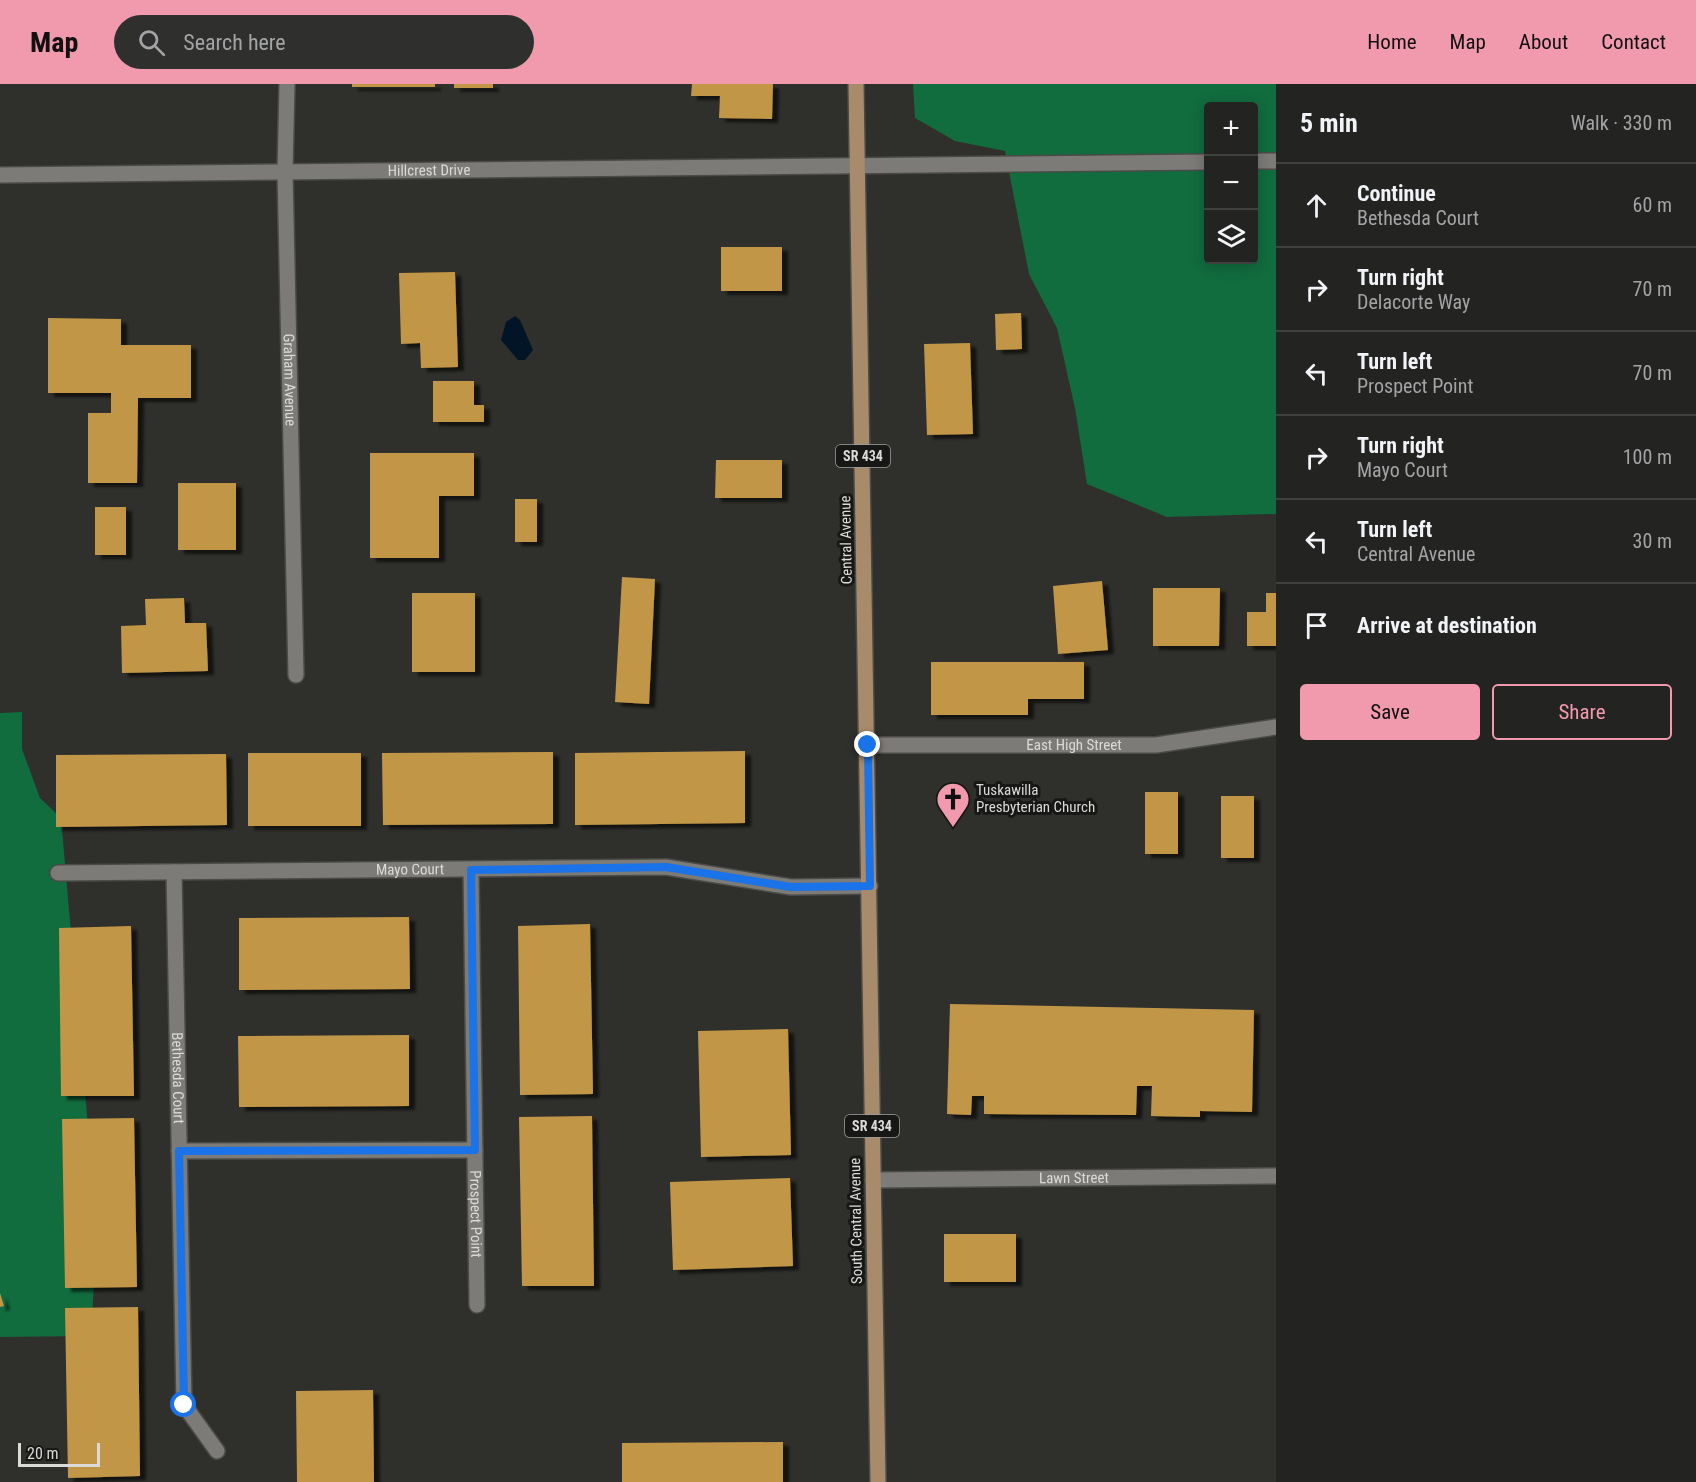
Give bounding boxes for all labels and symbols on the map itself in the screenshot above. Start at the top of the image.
street label: Hillcrest Drive [387,161,470,180]
street label: Graham Avenue [280,333,300,426]
road number: SR 434 [836,445,890,467]
street label: Central Avenue [836,495,856,585]
route end [854,731,880,757]
street label: East High Street [1026,736,1122,754]
church icon: Tuskawilla Presbyterian Church [935,781,971,828]
place label: Tuskawilla Presbyterian Church [976,781,1095,816]
street label: Mayo Court [376,860,444,879]
street label: Bethesda Court [168,1032,188,1124]
road number: SR 434 [845,1115,899,1137]
street label: South Central Avenue [846,1158,866,1284]
street label: Lawn Street [1039,1169,1109,1187]
street label: Prospect Point [466,1170,485,1258]
route start [170,1391,196,1417]
scale bar [18,1440,100,1468]

